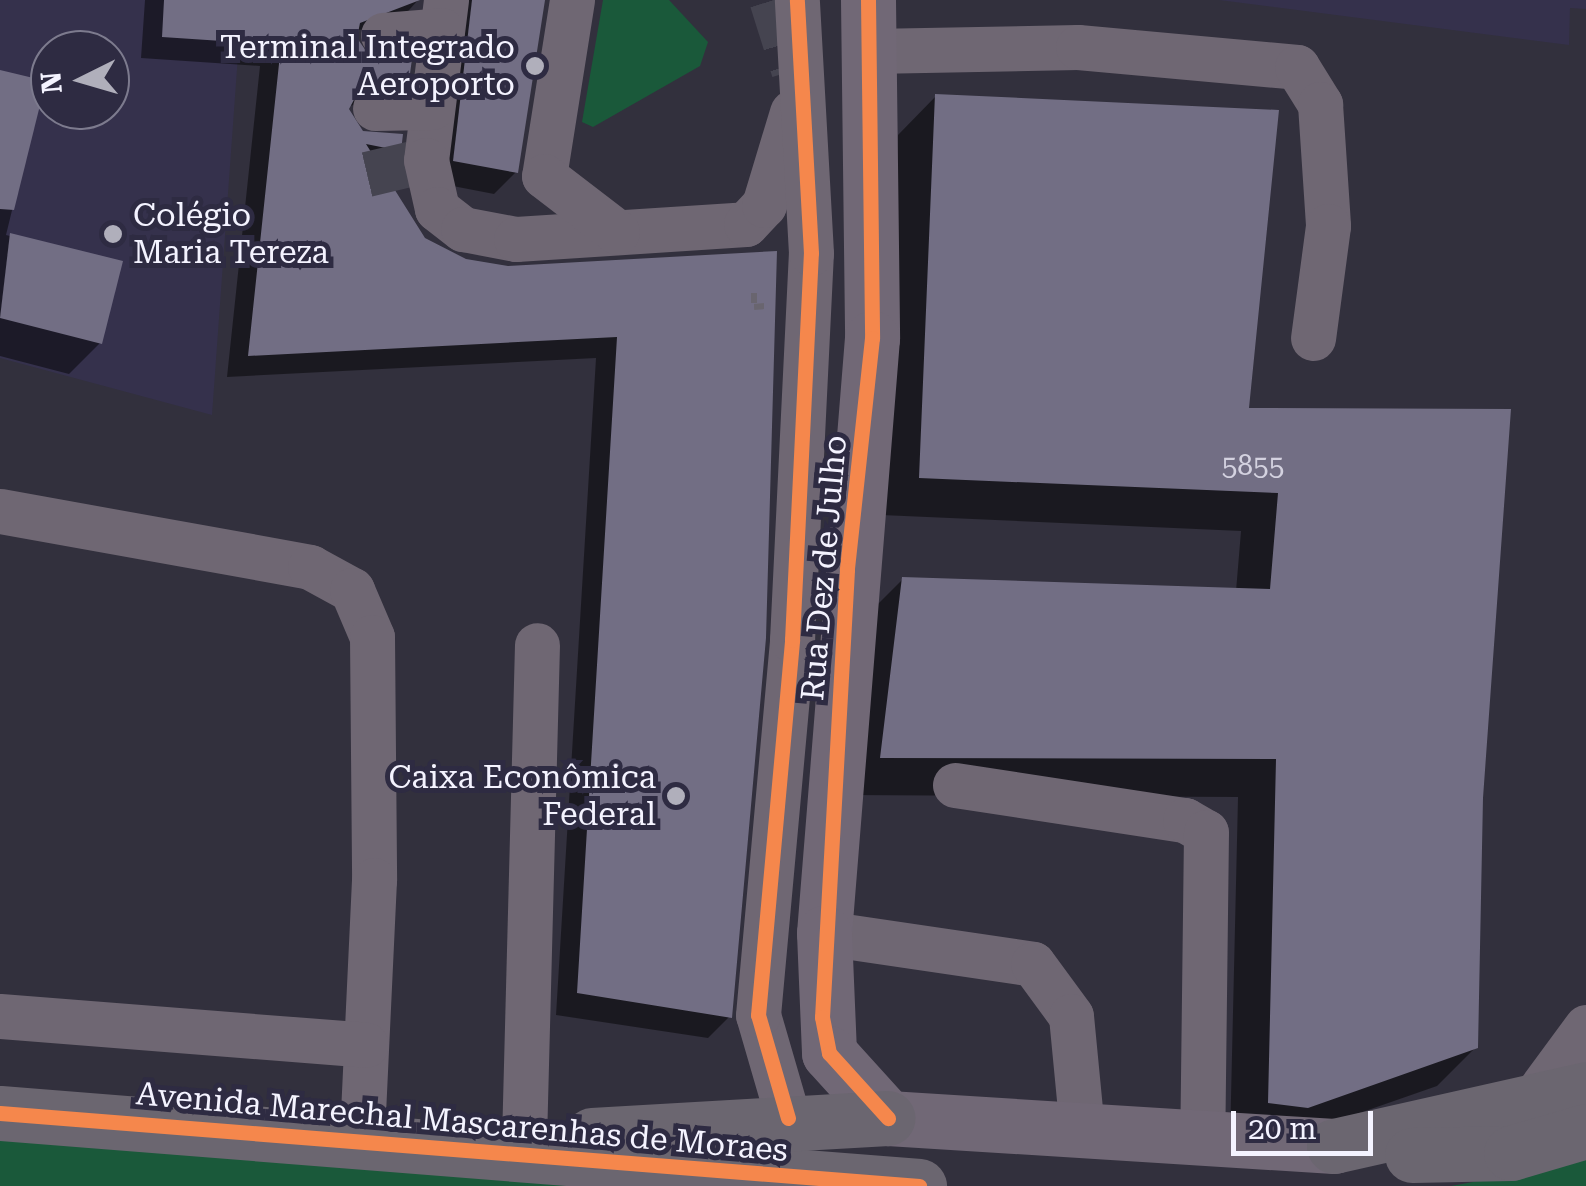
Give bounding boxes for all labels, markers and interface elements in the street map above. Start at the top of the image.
place label: Terminal Integrado Aeroporto [220,29,515,104]
north arrow [30,30,130,130]
marker: Terminal Integrado Aeroporto [524,55,546,77]
text: N [34,70,69,95]
place label: Colégio Maria Tereza [133,197,329,272]
marker: Colégio Maria Tereza [102,223,124,245]
street label: Rua Dez de Julho [793,434,855,702]
house number: 5855 [1222,449,1284,483]
place label: Caixa Econômica Federal [388,759,656,834]
marker: Caixa Econômica Federal [665,785,687,807]
street label: Avenida Marechal Mascarenhas de Moraes [135,1074,789,1170]
scale bar [1236,1091,1378,1153]
text: 20 m [1248,1111,1317,1146]

